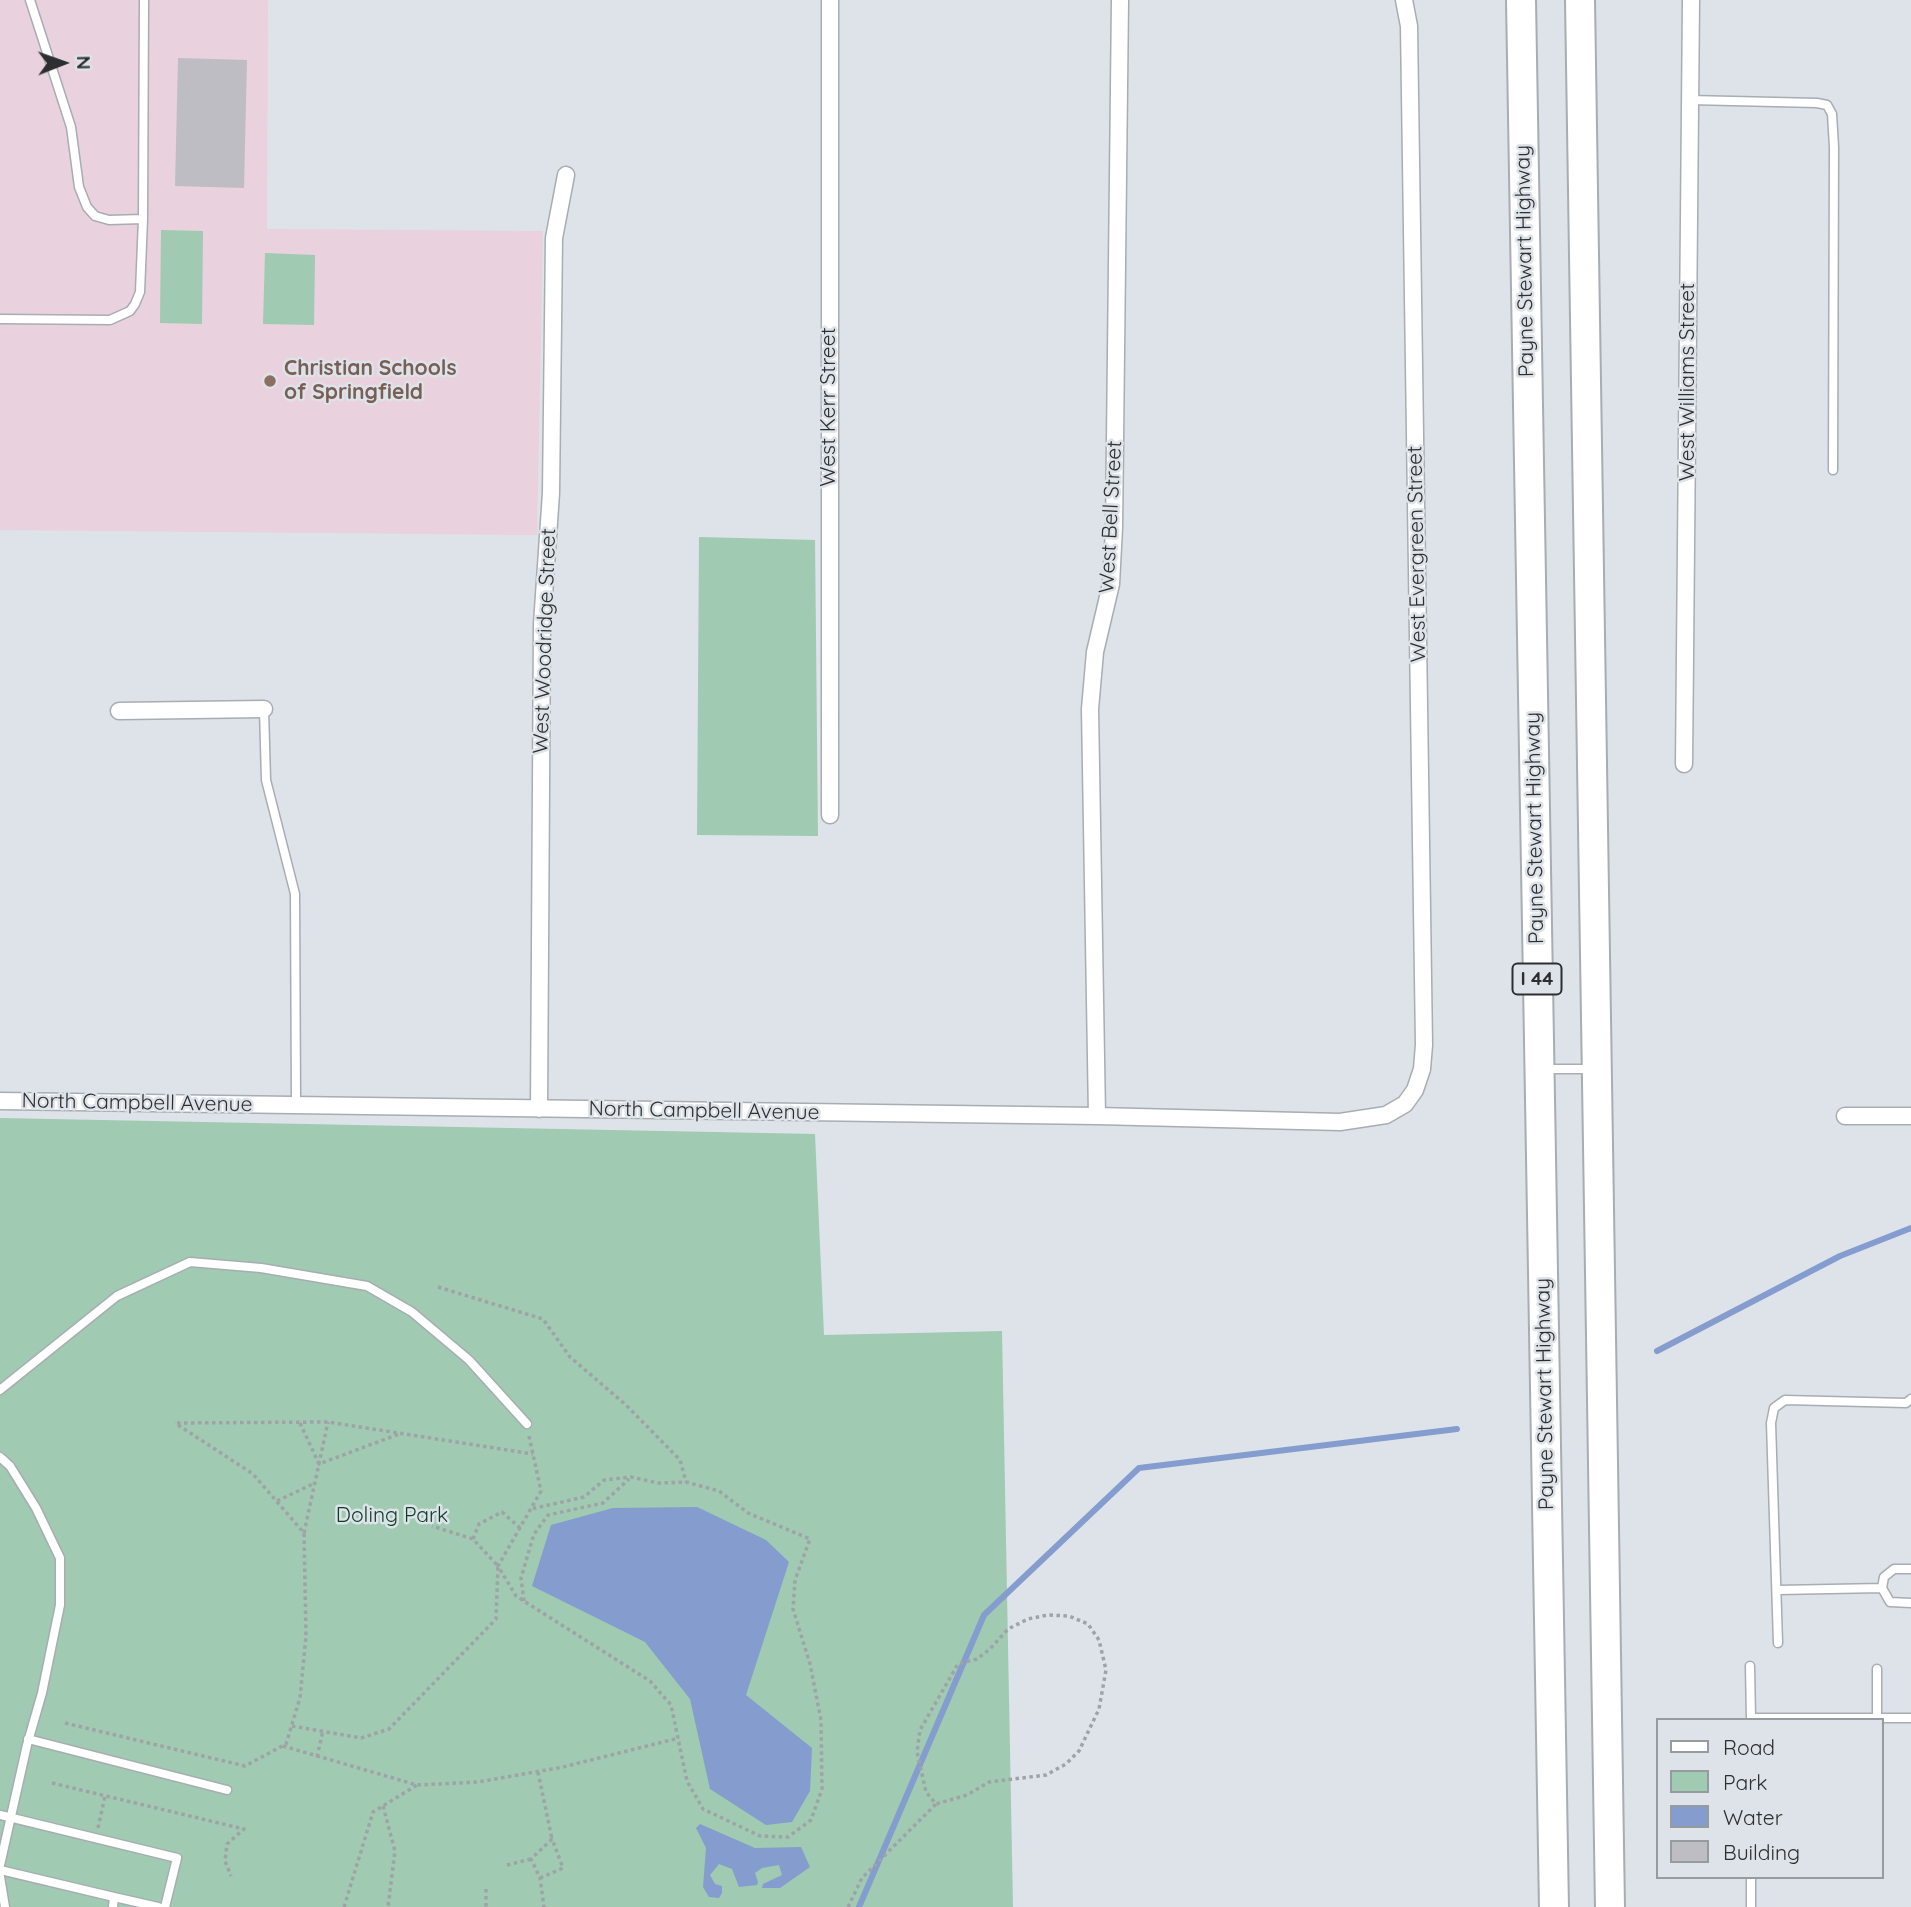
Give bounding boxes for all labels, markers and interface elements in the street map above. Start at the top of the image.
north arrow [28,28,98,98]
text: N [72,55,96,70]
street label: Payne Stewart Highway [1510,145,1540,377]
street label: West Williams Street [1675,283,1701,481]
street label: West Kerr Street [816,327,842,487]
place label: Christian Schools of Springfield [284,356,457,406]
marker: Christian Schools of Springfield [262,373,278,389]
street label: West Bell Street [1094,440,1128,594]
street label: West Evergreen Street [1403,446,1431,662]
street label: West Woodridge Street [528,528,562,754]
street label: Payne Stewart Highway [1520,712,1550,944]
road number: I 44 [1512,964,1562,995]
street label: North Campbell Avenue [21,1088,253,1118]
street label: North Campbell Avenue [588,1096,820,1126]
street label: Payne Stewart Highway [1530,1278,1560,1510]
park label: Doling Park [336,1503,448,1529]
legend [1656,1718,1883,1879]
text: Road [1723,1734,1775,1760]
text: Park [1723,1769,1767,1795]
text: Water [1723,1804,1783,1830]
text: Building [1723,1839,1800,1865]

